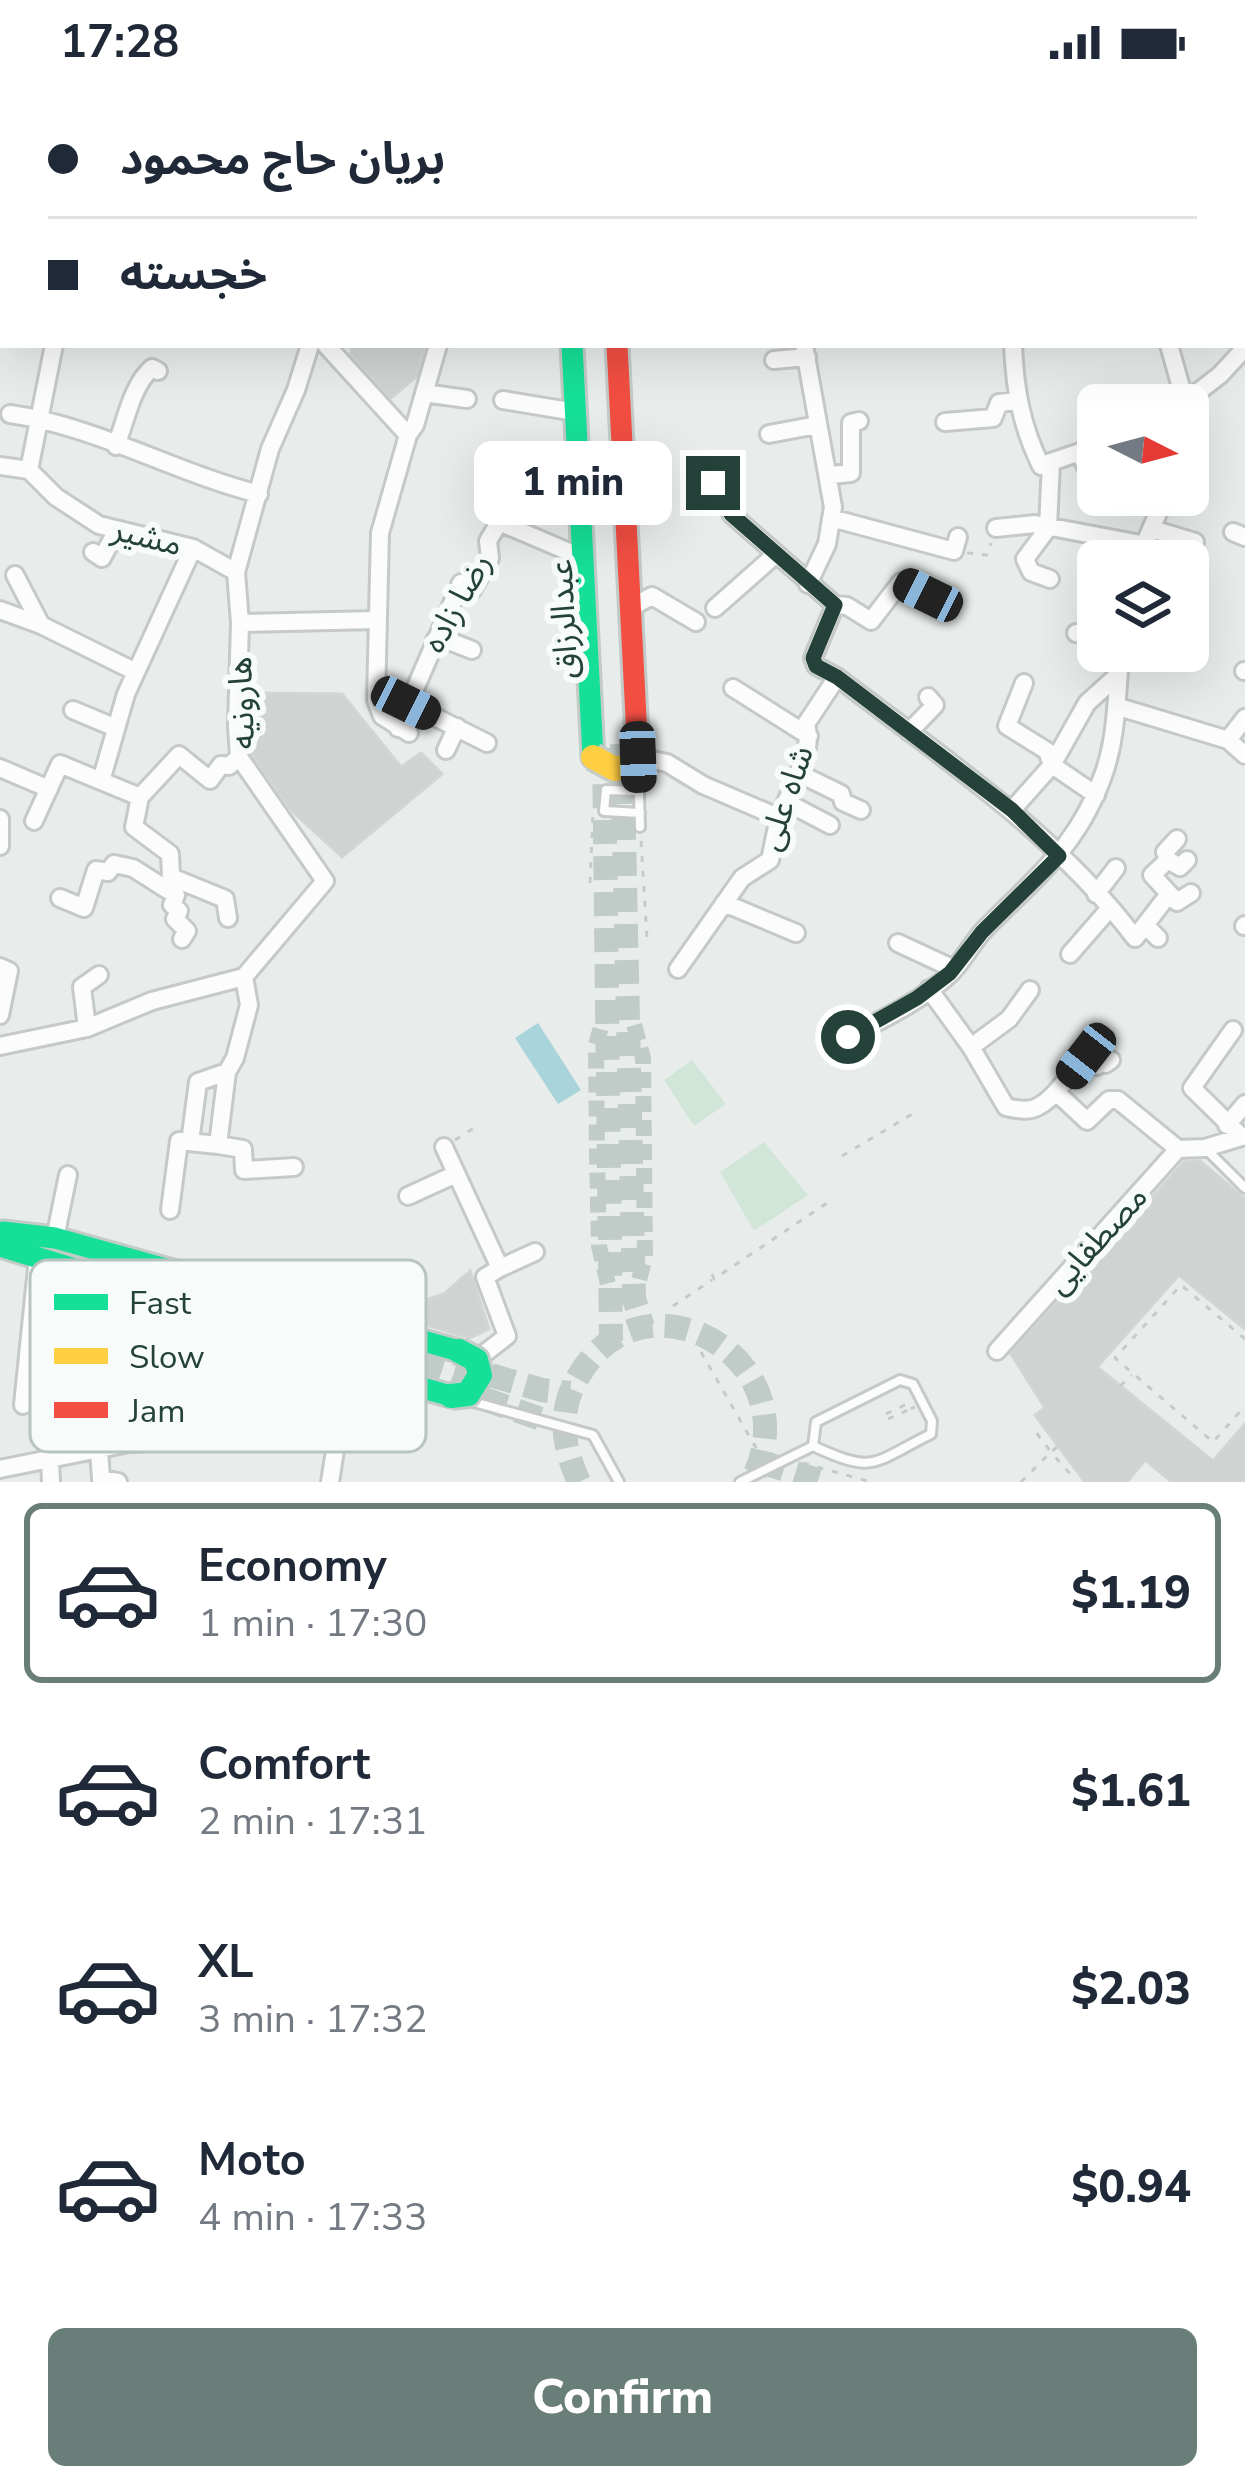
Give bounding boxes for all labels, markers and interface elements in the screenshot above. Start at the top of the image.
text: 17:28 [60,12,179,73]
text: بریان حاج محمود [120,129,445,190]
text: خجسته [120,244,267,305]
north arrow [1077,384,1209,516]
map controls [1077,384,1209,672]
callout: 1 min [473,441,671,525]
text: 1 min [522,456,624,509]
route end [686,456,740,510]
street label: مشیر [106,506,187,567]
button: layers [1077,540,1209,672]
street label: رضا زاده [411,545,503,661]
street label: عبدالرزاق [538,558,590,680]
car [888,563,968,627]
street label: هارونیه [218,656,266,750]
car [366,671,446,735]
car [619,720,657,794]
street label: شاه علی [747,740,825,856]
route start [821,1010,875,1064]
car [1050,1017,1122,1095]
street label: مصطفایی [1036,1176,1158,1304]
legend [30,1260,426,1452]
text: Fast [129,1281,192,1326]
text: Slow [129,1335,205,1380]
text: Jam [128,1389,185,1434]
text: Economy [198,1536,387,1597]
icon: car [54,1539,162,1647]
text: $1.19 [1071,1563,1191,1624]
text: 1 min · 17:30 [198,1597,427,1650]
text: Comfort [198,1734,370,1795]
icon: car [54,1737,162,1845]
text: $1.61 [1071,1761,1191,1822]
text: 2 min · 17:31 [198,1795,427,1848]
text: XL [198,1932,254,1993]
icon: car [54,1935,162,2043]
text: $2.03 [1071,1959,1191,2020]
text: 3 min · 17:32 [198,1993,427,2046]
text: Moto [198,2130,306,2191]
icon: car [54,2133,162,2241]
text: $0.94 [1071,2157,1191,2218]
text: 4 min · 17:33 [198,2191,427,2244]
button: Confirm [48,2328,1197,2466]

